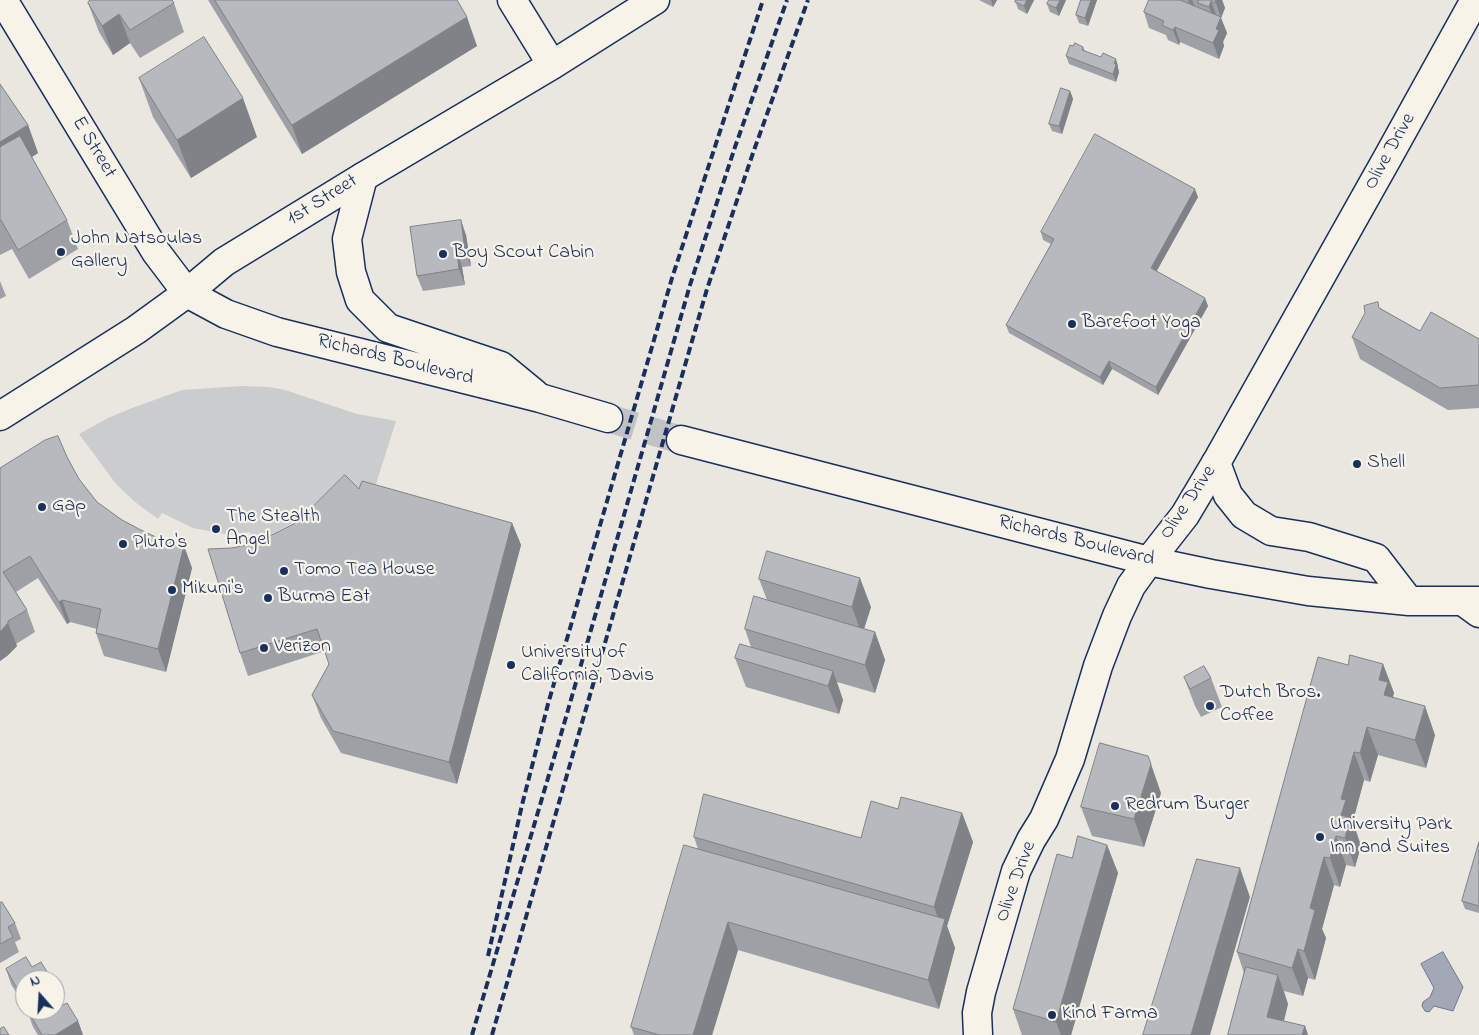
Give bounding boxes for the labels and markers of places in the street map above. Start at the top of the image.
place label: John Natsoulas Gallery [71,228,202,275]
place label: Boy Scout Cabin [453,242,594,266]
marker: John Natsoulas Gallery [55,246,67,258]
marker: Boy Scout Cabin [437,248,449,260]
place label: Barefoot Yoga [1082,312,1201,336]
marker: Barefoot Yoga [1066,318,1078,330]
place label: Shell [1367,452,1405,476]
marker: Shell [1351,458,1363,470]
place label: Gap [52,495,86,519]
marker: Gap [36,501,48,513]
place label: The Stealth Angel [226,506,320,553]
marker: The Stealth Angel [210,523,222,535]
place label: Pluto's [133,532,187,556]
marker: Pluto's [117,538,129,550]
place label: Tomo Tea House [294,559,435,583]
marker: Tomo Tea House [278,565,290,577]
place label: Mikuni's [182,578,244,602]
marker: Mikuni's [166,584,178,596]
place label: Burma Eat [278,586,370,610]
marker: Burma Eat [262,592,274,604]
place label: Verizon [274,636,331,660]
marker: Verizon [258,642,270,654]
place label: University of California, Davis [521,642,654,689]
marker: University of California, Davis [505,659,517,671]
place label: Dutch Bros. Coffee [1220,682,1320,729]
marker: Dutch Bros. Coffee [1204,700,1216,712]
place label: Redrum Burger [1125,794,1250,818]
marker: Redrum Burger [1109,800,1121,812]
place label: University Park Inn and Suites [1330,814,1452,861]
marker: University Park Inn and Suites [1314,831,1326,843]
place label: Kind Farma [1062,1003,1158,1027]
marker: Kind Farma [1046,1009,1058,1021]

